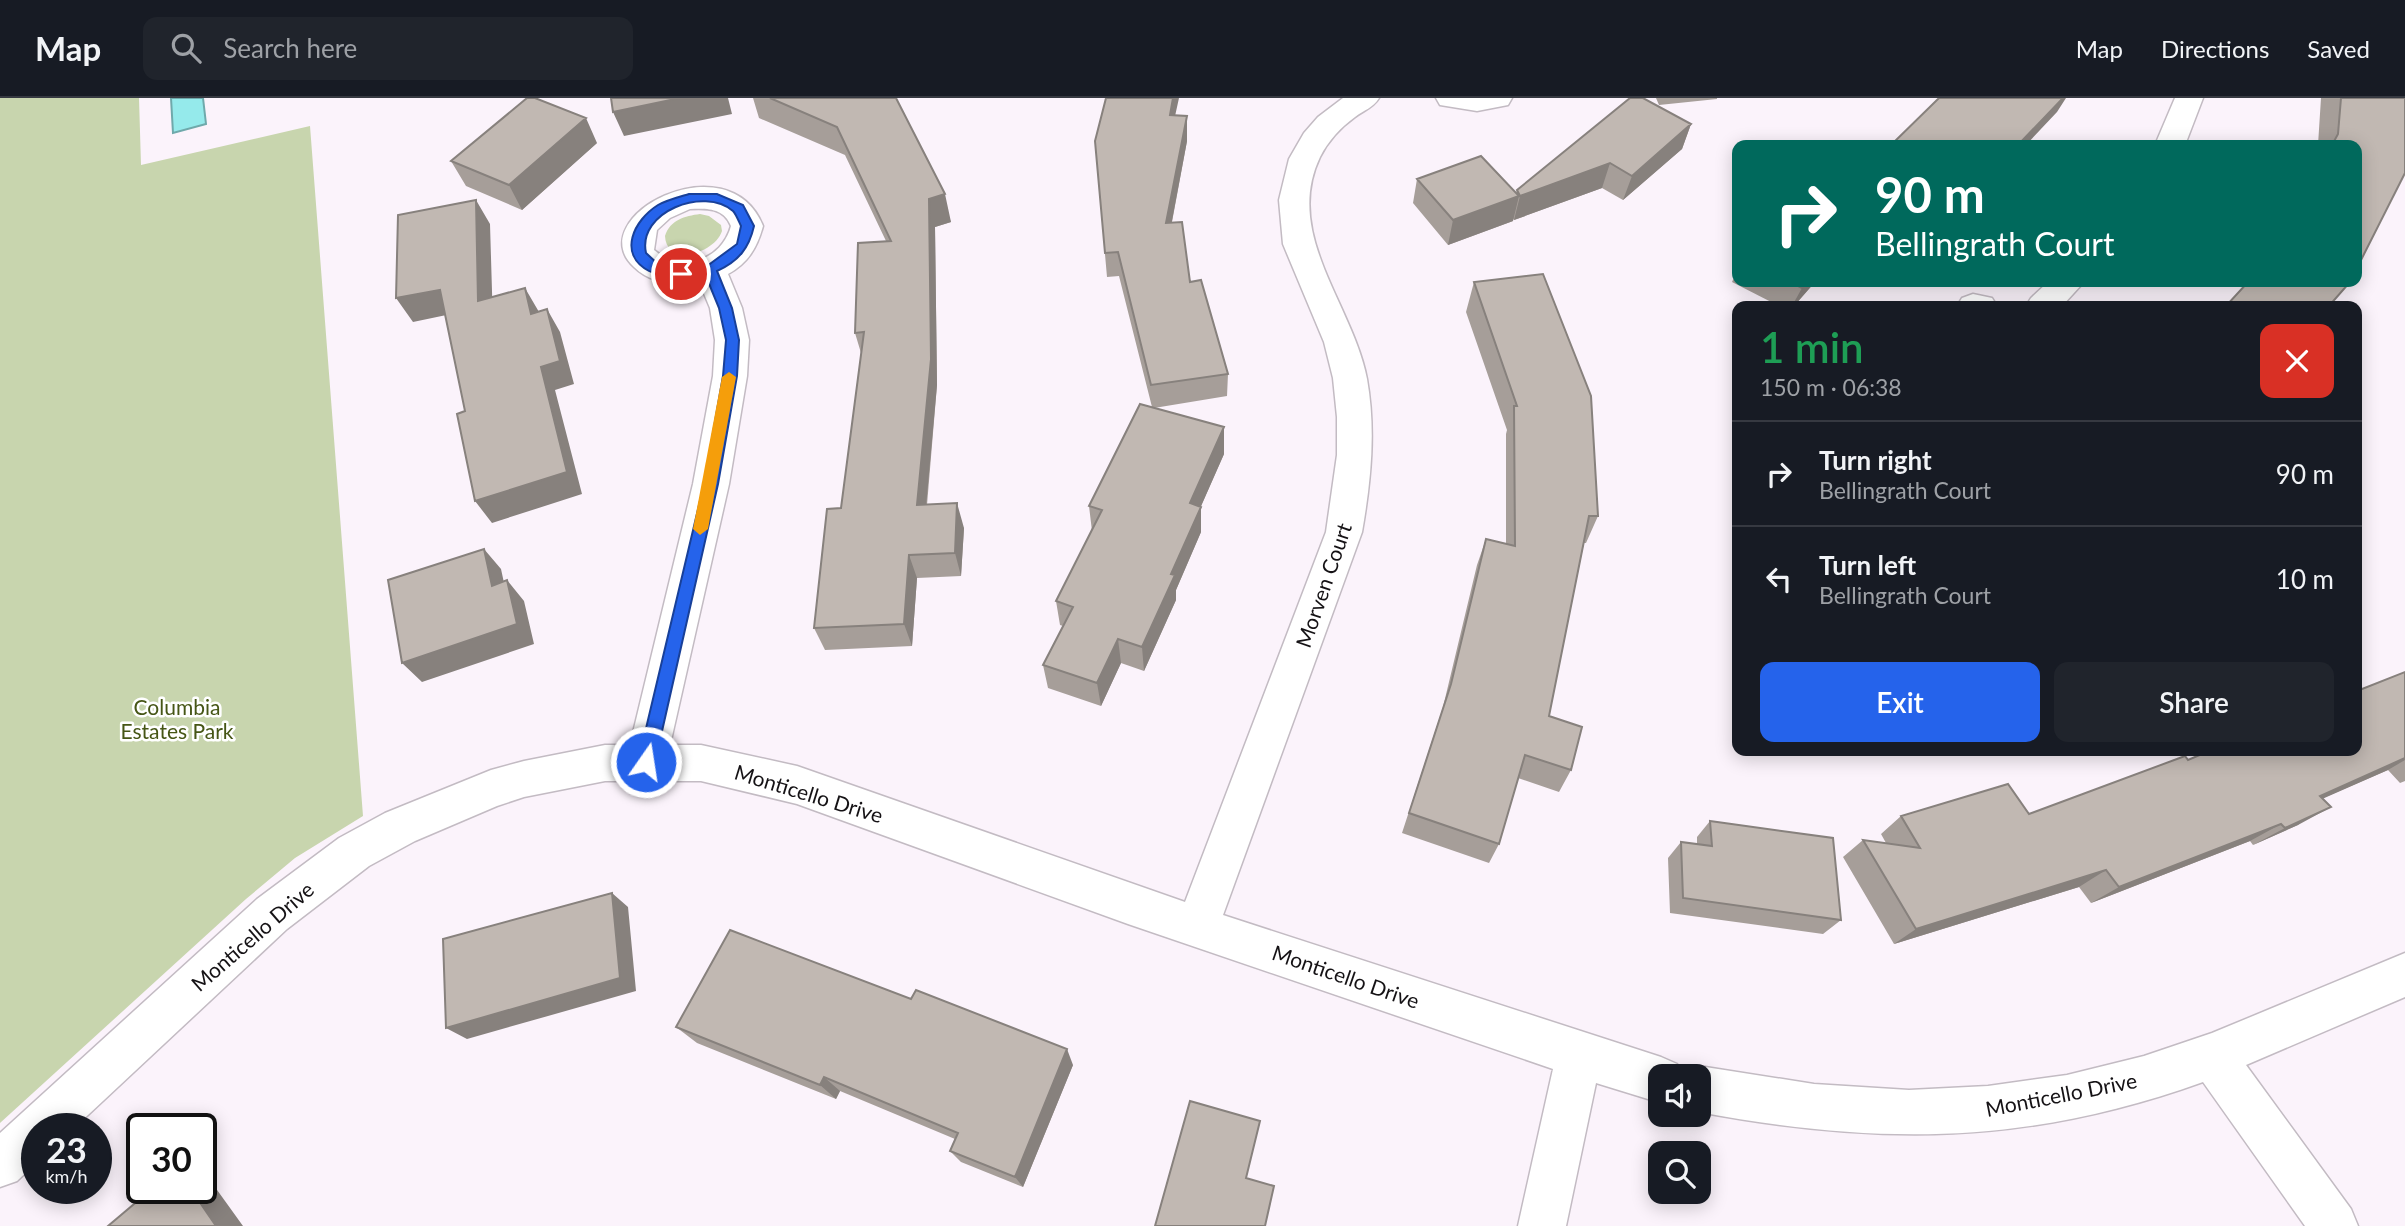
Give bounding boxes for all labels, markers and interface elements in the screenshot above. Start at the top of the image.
search box [143,17,633,80]
text: Map [35,28,101,68]
icon: search [167,29,205,67]
text: Search here [223,32,357,64]
text: Map [2076,34,2123,63]
text: Directions [2161,34,2269,63]
text: Saved [2307,34,2370,63]
text: 90 m [1875,165,1985,223]
icon: right [1760,168,1851,259]
text: Bellingrath Court [1875,224,2114,263]
pin [651,244,711,304]
icon: arrive [662,255,700,293]
text: 1 min [1760,322,1864,372]
button: close [2260,324,2334,398]
text: 150 m · 06:38 [1760,373,1902,401]
text: Turn right [1819,444,1932,476]
icon: right [1760,455,1798,493]
text: 90 m [2276,458,2334,490]
text: Bellingrath Court [1819,476,1991,504]
street label: Morven Court [1290,519,1356,651]
text: Turn left [1819,549,1916,581]
icon: left [1760,560,1798,598]
text: 10 m [2276,563,2334,595]
text: Bellingrath Court [1819,581,1991,609]
button: Exit [1760,662,2040,742]
button: Share [2054,662,2334,742]
park label: Columbia Estates Park [121,694,234,743]
position arrow [609,725,683,799]
street label: Monticello Drive [732,759,886,827]
street label: Monticello Drive [186,876,318,996]
street label: Monticello Drive [1269,939,1423,1013]
map controls [1648,1064,1711,1204]
button: sound [1648,1064,1711,1127]
street label: Monticello Drive [1983,1067,2139,1121]
speed limit sign: 30 [126,1113,217,1204]
text: 23 [46,1128,87,1170]
button: search [1648,1141,1711,1204]
text: km/h [45,1165,88,1187]

